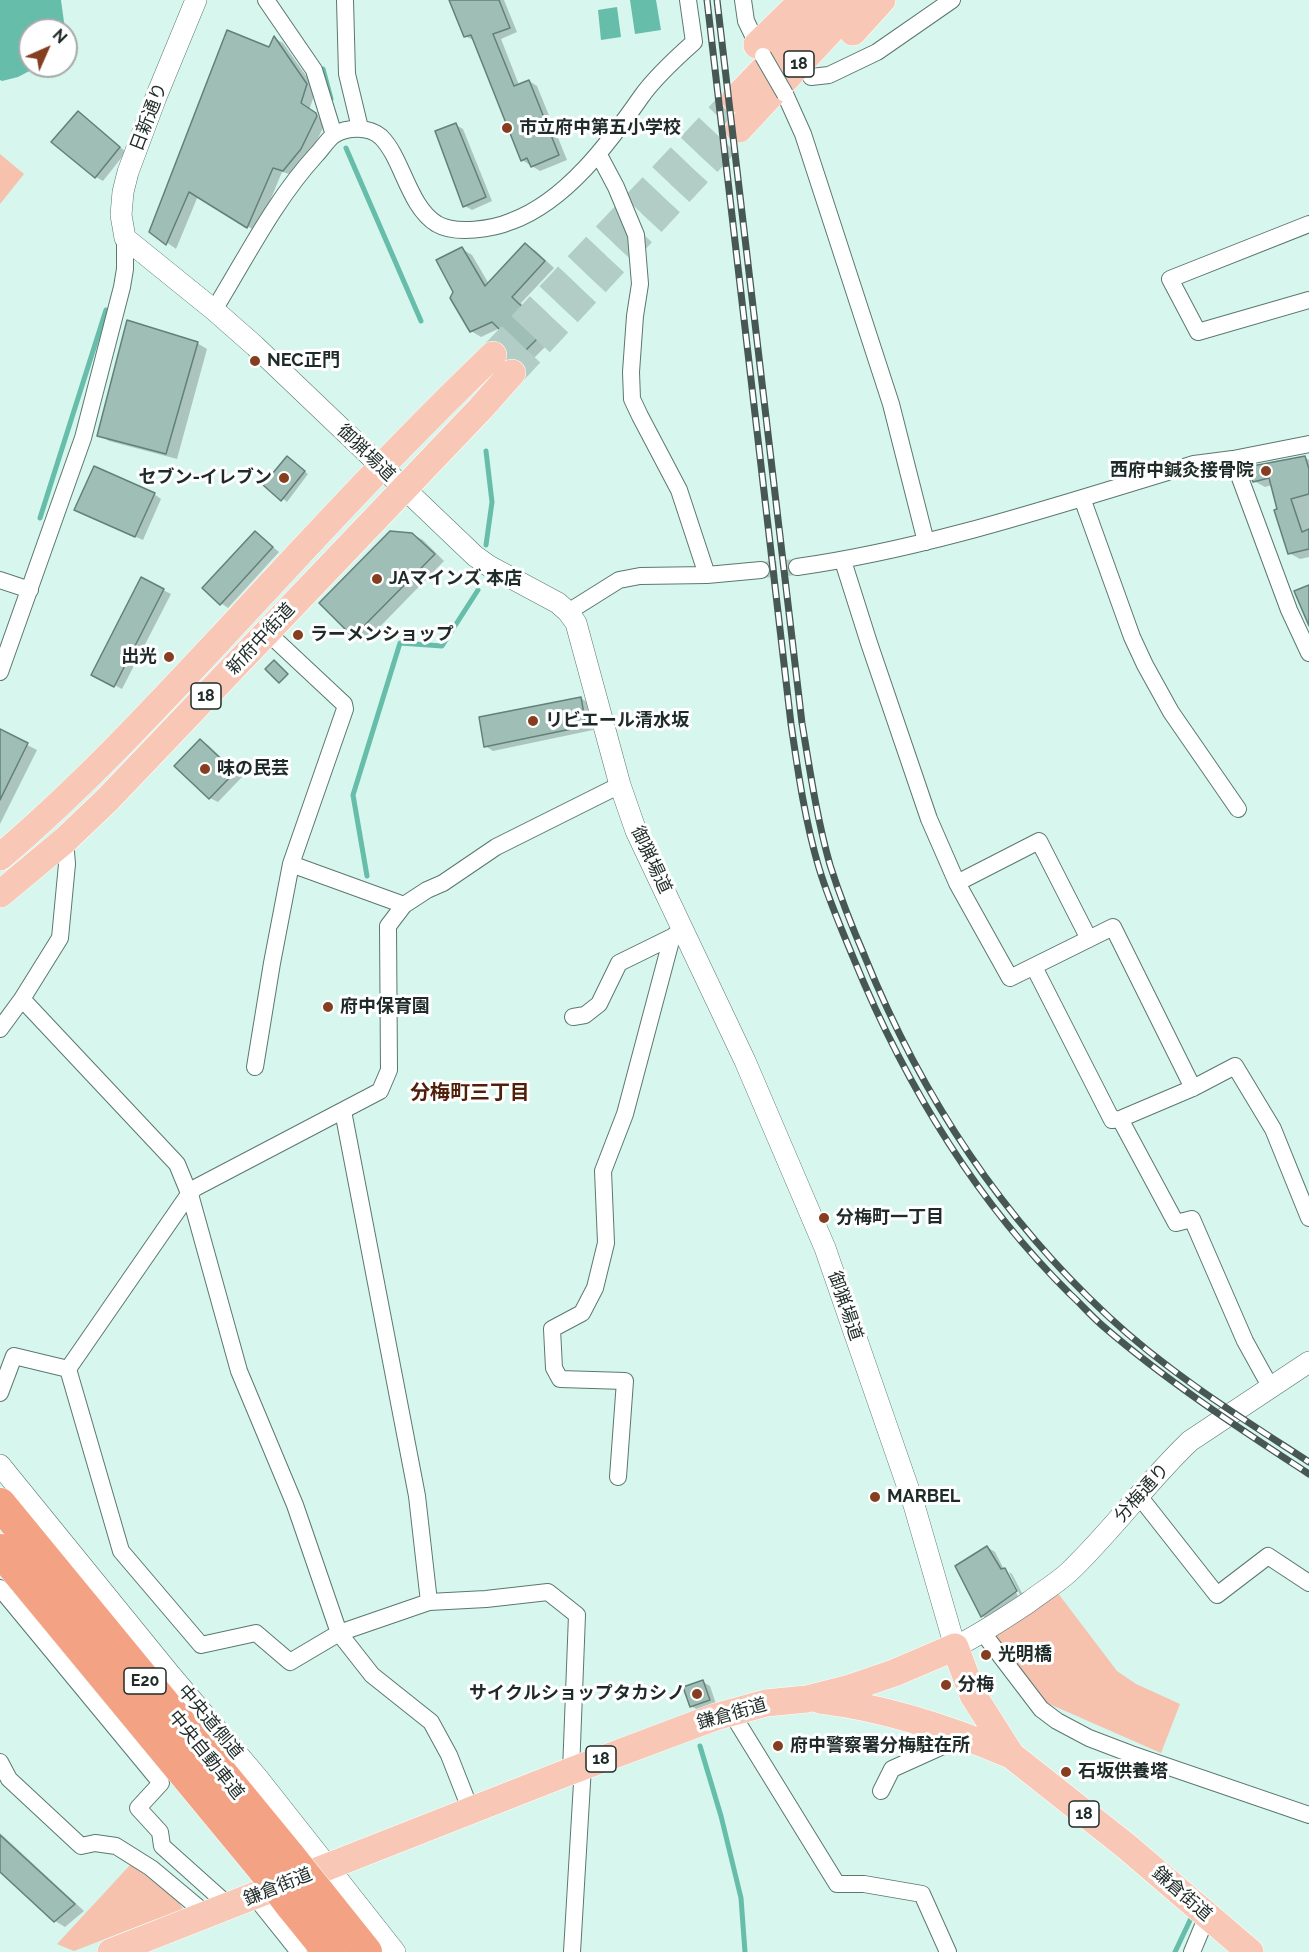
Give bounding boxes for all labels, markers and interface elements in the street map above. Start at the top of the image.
north arrow [18,18,78,78]
text: N [49,25,71,47]
road number: 18 [784,51,814,77]
street label: 日新通り [126,80,172,154]
place label: 市立府中第五小学校 [519,117,681,139]
marker: 市立府中第五小学校 [500,121,514,135]
place label: NEC正門 [267,350,340,372]
marker: NEC正門 [248,354,262,368]
street label: 御猟場道 [333,420,399,486]
place label: 西府中鍼灸接骨院 [1110,460,1254,482]
marker: 西府中鍼灸接骨院 [1259,464,1273,478]
place label: セブン-イレブン [138,467,272,489]
marker: セブン-イレブン [277,471,291,485]
place label: JAマインズ 本店 [389,568,522,590]
marker: JAマインズ 本店 [370,572,384,586]
street label: 新府中街道 [222,599,300,679]
place label: ラーメンショップ [310,624,454,646]
marker: ラーメンショップ [291,628,305,642]
place label: 出光 [121,646,157,668]
marker: 出光 [162,650,176,664]
road number: 18 [191,683,221,709]
place label: リビエール清水坂 [545,710,689,732]
marker: リビエール清水坂 [526,714,540,728]
place label: 味の民芸 [217,758,289,780]
marker: 味の民芸 [198,762,212,776]
street label: 御猟場道 [626,823,676,897]
place label: 府中保育園 [340,996,430,1018]
marker: 府中保育園 [321,1000,335,1014]
district label: 分梅町三丁目 [410,1081,530,1105]
place label: 分梅町一丁目 [836,1207,944,1229]
marker: 分梅町一丁目 [817,1211,831,1225]
street label: 御猟場道 [823,1268,867,1344]
street label: 分梅通り [1110,1459,1174,1527]
place label: MARBEL [887,1486,960,1508]
marker: MARBEL [868,1490,882,1504]
place label: 光明橋 [998,1644,1052,1666]
marker: 光明橋 [979,1648,993,1662]
road number: E20 [124,1668,166,1694]
place label: 分梅 [958,1674,994,1696]
marker: 分梅 [939,1678,953,1692]
street label: 中央道側道 [173,1681,247,1763]
place label: サイクルショップタカシノ [469,1683,685,1705]
marker: サイクルショップタカシノ [690,1687,704,1701]
street label: 鎌倉街道 [694,1694,770,1734]
street label: 中央自動車道 [164,1706,248,1804]
place label: 府中警察署分梅駐在所 [790,1735,970,1757]
marker: 府中警察署分梅駐在所 [771,1739,785,1753]
road number: 18 [586,1746,616,1772]
place label: 石坂供養塔 [1078,1761,1168,1783]
marker: 石坂供養塔 [1059,1765,1073,1779]
road number: 18 [1069,1801,1099,1827]
street label: 鎌倉街道 [1148,1862,1216,1926]
street label: 鎌倉街道 [241,1864,315,1910]

